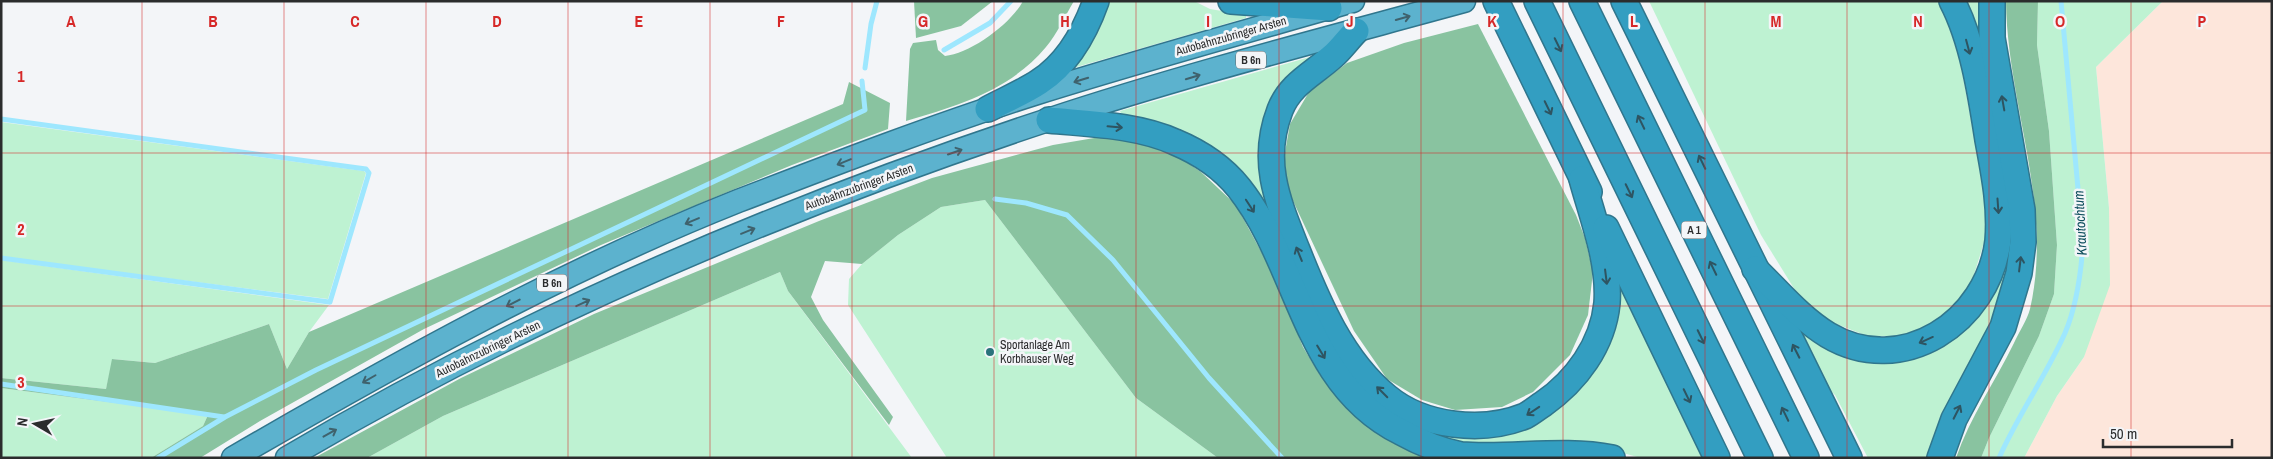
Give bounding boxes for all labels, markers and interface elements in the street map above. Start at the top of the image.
text: A [66,10,76,32]
text: B [208,10,218,32]
text: C [350,10,360,32]
text: D [492,10,502,32]
text: E [635,10,644,32]
text: F [777,10,785,32]
text: G [918,10,928,32]
text: H [1060,10,1070,32]
text: I [1206,10,1210,32]
text: J [1346,10,1354,32]
text: K [1487,10,1497,32]
text: L [1630,10,1638,32]
text: M [1771,10,1782,32]
text: N [1913,10,1923,32]
text: O [2055,10,2065,32]
text: P [2198,10,2207,32]
street label: Autobahnzubringer Arsten [1173,13,1288,60]
one-way arrow [1394,13,1410,22]
one-way arrow [1554,37,1563,52]
one-way arrow [1964,38,1973,54]
road number: B 6n [1236,52,1266,68]
text: 1 [17,65,25,87]
one-way arrow [1185,71,1201,81]
one-way arrow [1073,75,1089,85]
one-way arrow [1998,95,2008,111]
one-way arrow [1544,100,1553,115]
one-way arrow [1636,115,1646,130]
one-way arrow [1107,122,1123,131]
one-way arrow [946,147,962,157]
one-way arrow [1697,155,1707,170]
one-way arrow [836,158,851,167]
street label: Autobahnzubringer Arsten [802,160,915,214]
one-way arrow [1625,183,1635,198]
water label: Krautochtum [2069,190,2091,256]
one-way arrow [1245,198,1255,212]
one-way arrow [1993,198,2002,214]
one-way arrow [685,217,700,227]
text: 2 [17,218,25,240]
road number: A 1 [1682,222,1706,238]
one-way arrow [740,225,755,235]
one-way arrow [1293,246,1302,261]
one-way arrow [2016,256,2026,272]
one-way arrow [1708,261,1717,276]
one-way arrow [1601,268,1611,284]
road number: B 6n [537,274,567,292]
one-way arrow [575,298,590,307]
one-way arrow [506,299,521,308]
street label: Autobahnzubringer Arsten [432,317,543,382]
one-way arrow [1697,329,1706,344]
one-way arrow [1919,336,1934,346]
place label: Sportanlage Am Korbhauser Weg [1000,337,1074,367]
one-way arrow [1317,344,1327,358]
one-way arrow [1791,344,1801,359]
marker: Sportanlage Am Korbhauser Weg [984,346,996,358]
text: 3 [17,371,25,393]
one-way arrow [362,375,377,384]
one-way arrow [1376,386,1388,398]
one-way arrow [1683,388,1692,403]
north arrow [10,399,60,449]
one-way arrow [1952,405,1962,420]
one-way arrow [1526,406,1540,416]
one-way arrow [1780,407,1789,422]
text: N [13,416,32,427]
scale bar [2103,416,2232,448]
text: 50 m [2110,423,2137,444]
one-way arrow [322,428,336,438]

